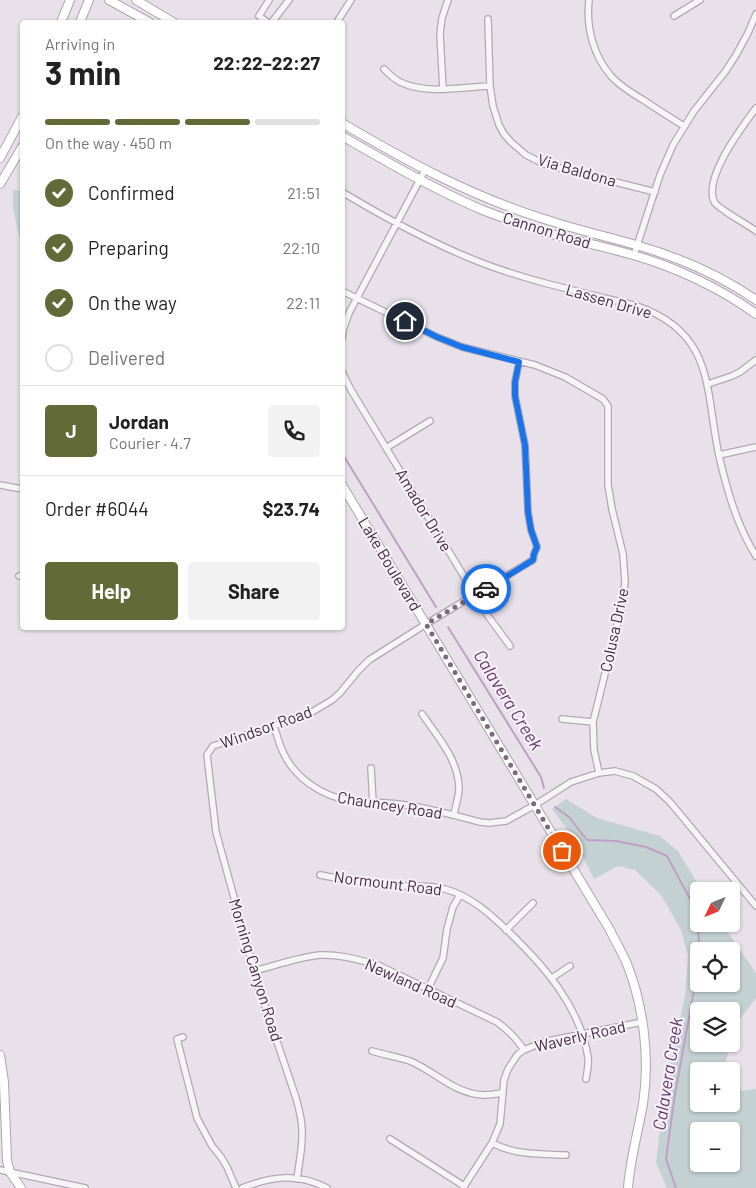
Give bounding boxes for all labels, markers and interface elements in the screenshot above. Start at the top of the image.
text: Arriving in [45,34,115,53]
text: 22:22–22:27 [213,51,320,74]
text: 3 min [45,53,121,91]
text: On the way · 450 m [45,133,172,152]
street label: Via Baldona [536,149,619,190]
icon: check [45,179,73,207]
text: Confirmed [88,181,175,204]
text: 21:51 [287,183,320,202]
street label: Cannon Road [501,207,593,252]
icon: check [45,234,73,262]
text: Preparing [88,236,169,259]
text: 22:10 [283,238,320,257]
street label: Lassen Drive [564,279,654,322]
icon: check [45,289,73,317]
text: On the way [88,291,177,314]
text: 22:11 [286,293,320,312]
pin [384,300,426,342]
icon: home [391,307,419,335]
text: Delivered [88,346,165,369]
button: phone [268,405,320,457]
text: Jordan [109,410,169,433]
text: J [65,419,77,442]
text: Courier · 4.7 [109,433,191,452]
street label: Amador Drive [392,465,457,555]
text: Order #6044 [45,497,149,520]
text: $23.74 [262,497,320,520]
street label: Lake Boulevard [355,513,426,614]
button: Help [45,562,178,620]
button: Share [188,562,320,620]
courier [461,564,511,614]
icon: car [472,575,500,603]
street label: Colusa Drive [595,586,632,674]
water label: Calavera Creek [469,645,549,754]
street label: Windsor Road [217,701,314,752]
street label: Chauncey Road [336,787,444,822]
pin [541,830,583,872]
icon: bag [548,837,576,865]
street label: Normount Road [333,866,443,899]
north arrow [690,882,740,932]
map controls [690,882,740,1172]
street label: Morning Canyon Road [226,896,287,1044]
button: locate [690,942,740,992]
street label: Newland Road [362,954,460,1011]
button: layers [690,1002,740,1052]
water label: Calavera Creek [647,1015,687,1132]
street label: Waverly Road [533,1016,627,1055]
button: + [690,1062,740,1112]
button: − [690,1122,740,1172]

